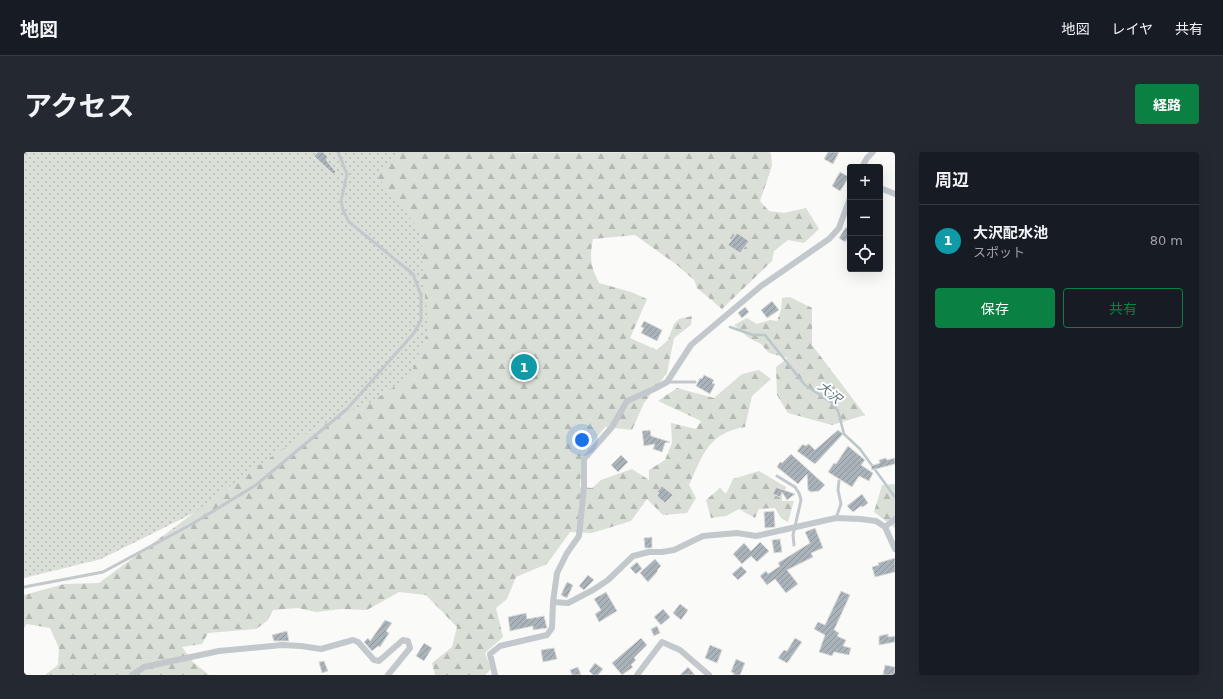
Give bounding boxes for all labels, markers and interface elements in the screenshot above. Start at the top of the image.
text: 地図 [20,18,58,40]
text: 地図 [1061,21,1089,37]
text: レイヤ [1111,21,1153,37]
text: 共有 [1175,21,1203,37]
button: 経路 [1135,84,1199,124]
text: アクセス [24,90,135,123]
map controls [847,164,883,272]
button: + [847,164,883,200]
text: 周辺 [935,170,969,190]
button: − [847,200,883,236]
text: 大沢配水池 [973,224,1048,242]
text: 1 [943,233,953,248]
text: 80 m [1150,233,1183,248]
button: locate [847,236,883,272]
text: スポット [973,245,1025,260]
button: 保存 [935,288,1055,328]
button: 共有 [1063,288,1183,328]
pin: 1 [511,352,537,382]
water label: 大沢 [815,378,846,408]
your location [572,430,592,450]

